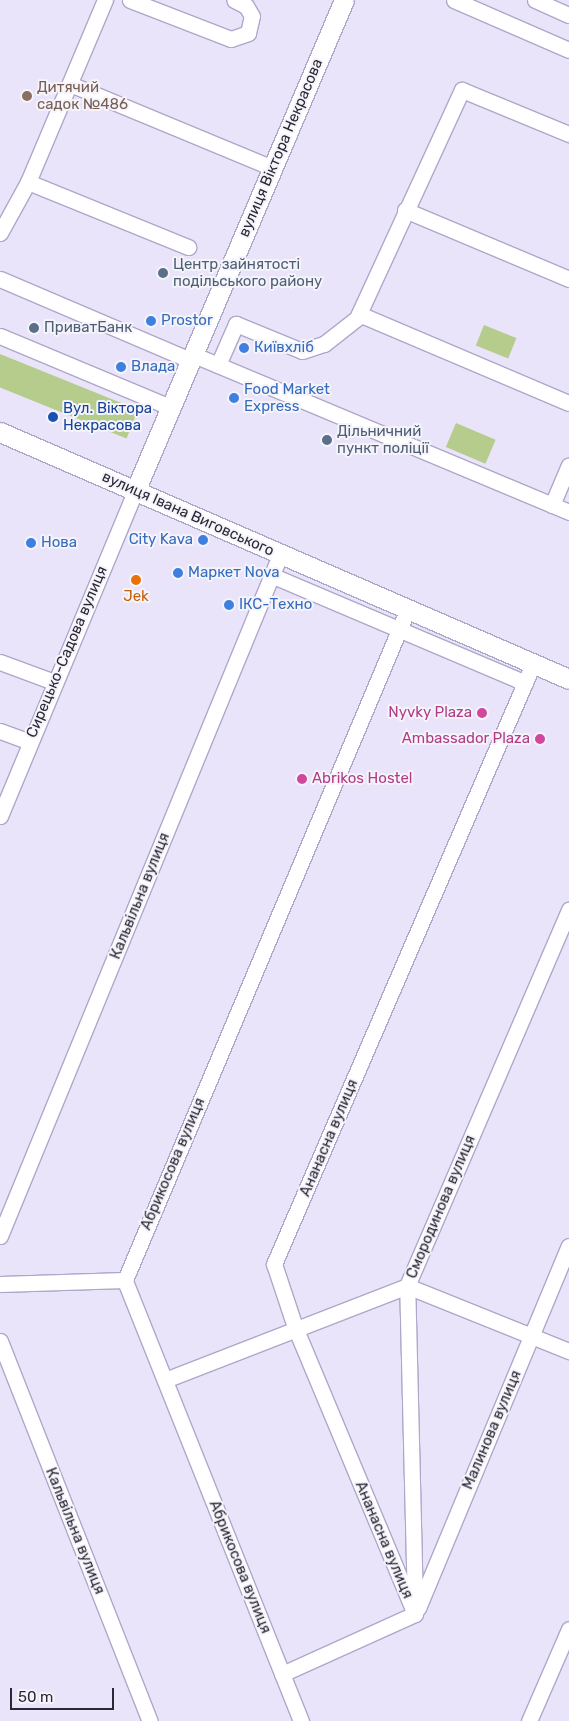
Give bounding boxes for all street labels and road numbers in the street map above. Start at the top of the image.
street label: вулиця Віктора Некрасова [235,56,327,240]
street label: вулиця Івана Виговського [99,468,277,560]
street label: Сирецько-Садова вулиця [23,564,111,740]
street label: Кальвільна вулиця [106,830,174,962]
street label: Ананасна вулиця [296,1077,362,1199]
street label: Абрикосова вулиця [137,1095,209,1233]
street label: Смородинова вулиця [403,1133,479,1281]
street label: Малинова вулиця [459,1368,525,1492]
street label: Кальвільна вулиця [41,1465,109,1597]
street label: Ананасна вулиця [351,1479,417,1601]
street label: Абрикосова вулиця [205,1498,275,1636]

